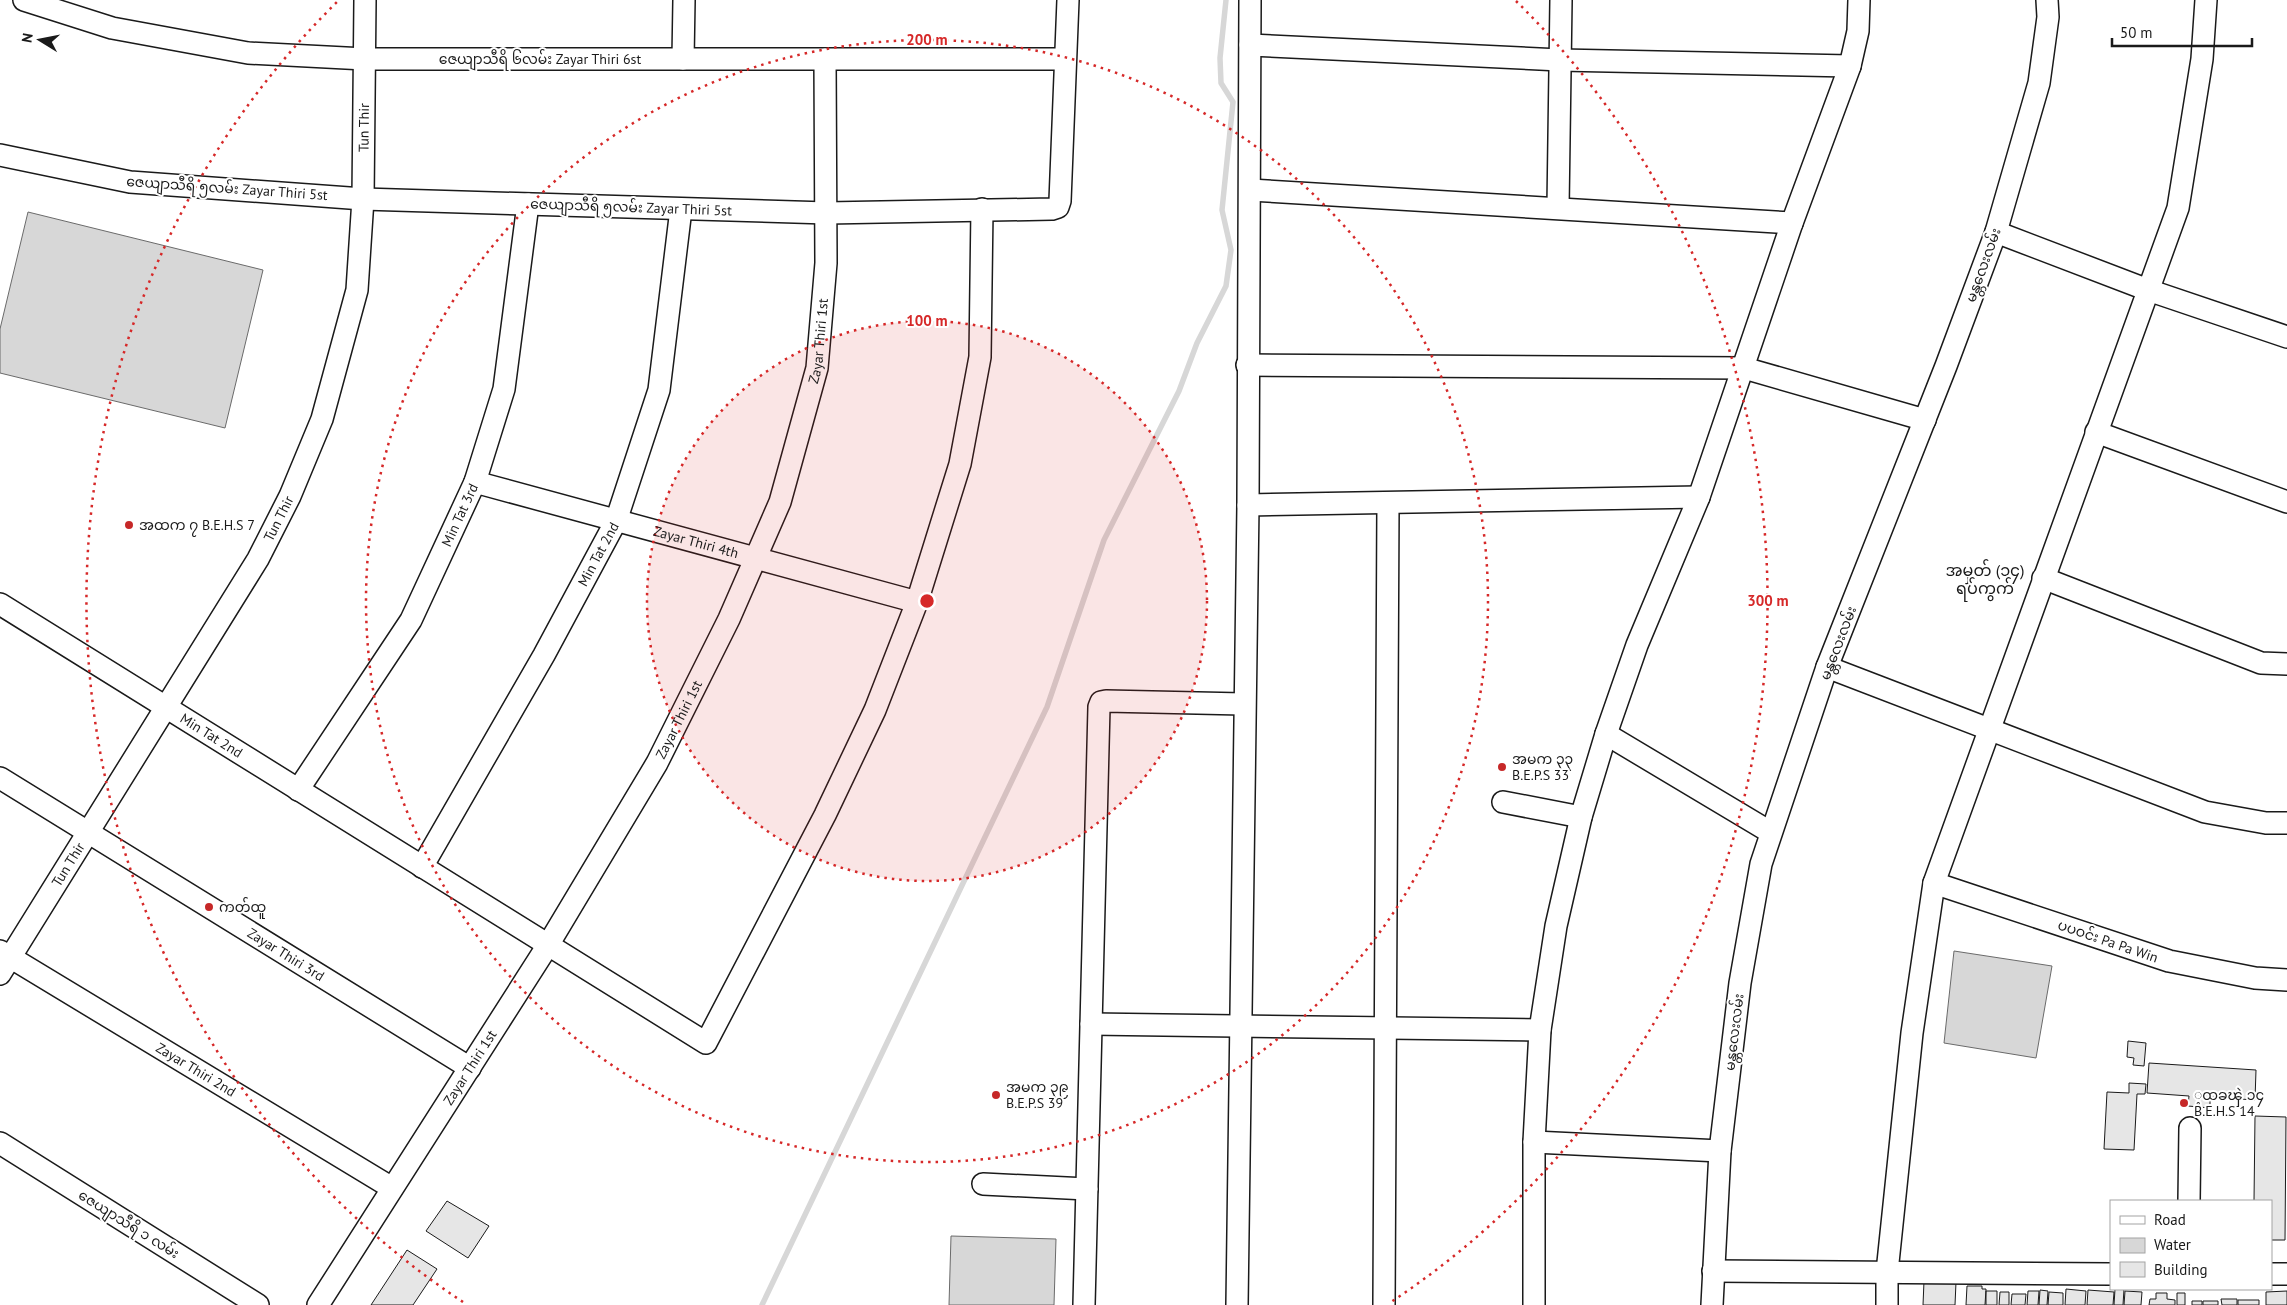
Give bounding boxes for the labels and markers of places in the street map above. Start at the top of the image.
place label: အထက ၇ B.E.H.S 7 [139,516,255,537]
marker: အထက ၇ B.E.H.S 7 [123,519,135,531]
centre of rings [918,592,936,610]
place label: အမက ၃၃ B.E.P.S 33 [1512,750,1573,784]
marker: အမက ၃၃ B.E.P.S 33 [1496,761,1508,773]
place label: ကတ်ထူ [219,897,266,919]
marker: ကတ်ထူ [203,901,215,913]
place label: အမက ၃၉ B.E.P.S 39 [1006,1078,1069,1112]
place label: ့ထခၾဲ ၁၄ B.E.H.S 14 [2194,1086,2264,1120]
marker: အမက ၃၉ B.E.P.S 39 [990,1089,1002,1101]
marker: ့ထခၾဲ ၁၄ B.E.H.S 14 [2178,1097,2190,1109]

